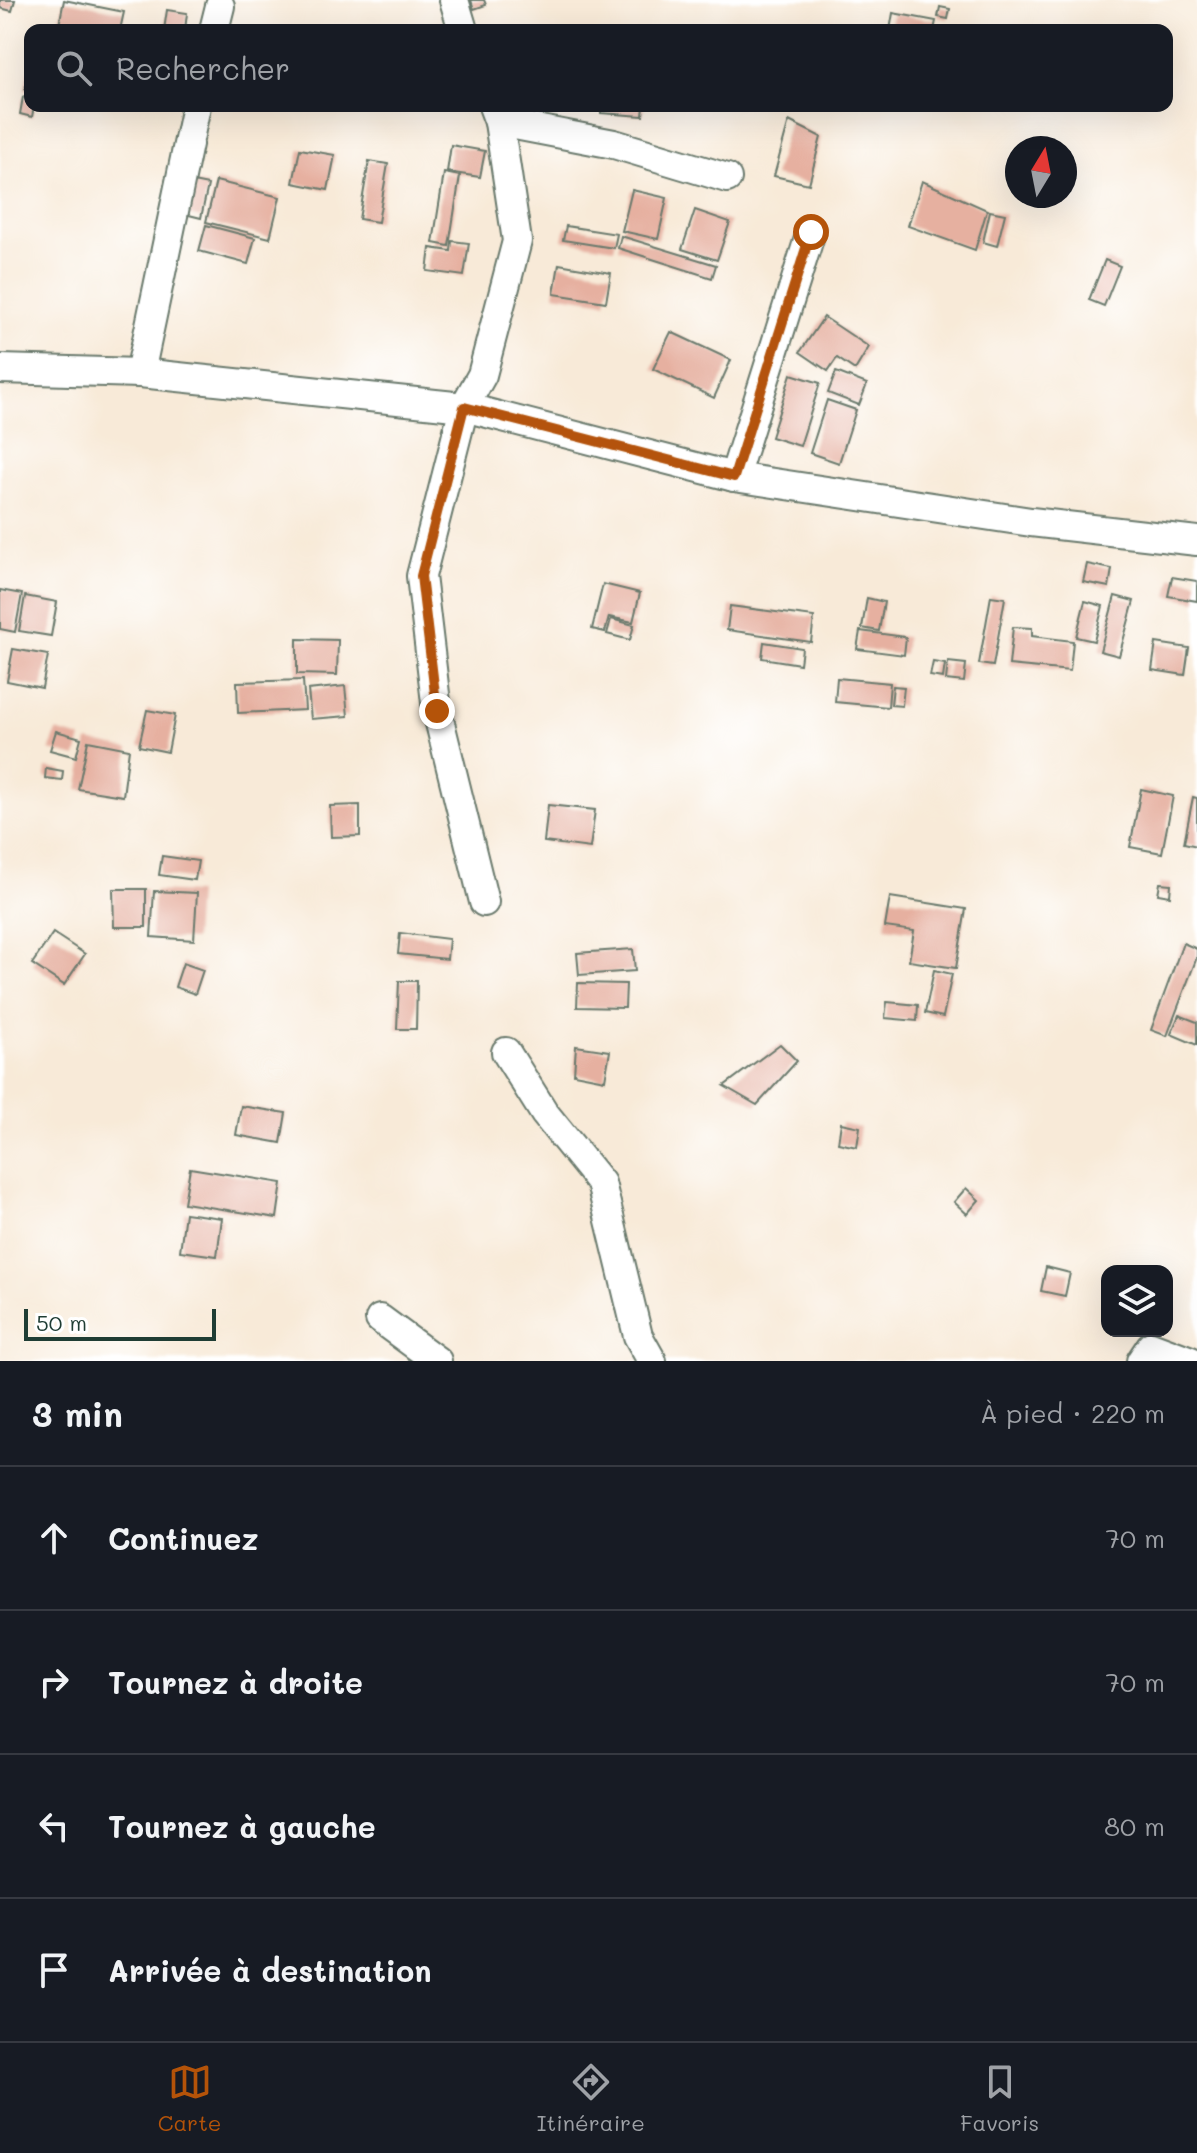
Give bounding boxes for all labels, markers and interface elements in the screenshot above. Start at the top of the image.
search box [24,24,1173,112]
icon: search [52,46,96,90]
text: Rechercher [116,48,290,88]
north arrow [1005,136,1077,208]
route start [793,214,829,250]
route end [419,693,455,729]
map controls [1101,1265,1173,1337]
button: layers [1101,1265,1173,1337]
scale bar [24,1305,216,1341]
text: 50 m [36,1308,87,1337]
text: 3 min [32,1391,123,1436]
text: À pied · 220 m [980,1396,1165,1430]
icon: ahead [32,1516,76,1560]
text: Continuez [108,1518,258,1558]
text: 70 m [1105,1521,1165,1555]
icon: right [32,1660,76,1704]
text: Tournez à droite [108,1662,363,1702]
text: 70 m [1105,1665,1165,1699]
icon: left [32,1804,76,1848]
text: Tournez à gauche [108,1806,376,1846]
text: 80 m [1104,1809,1165,1843]
icon: arrive [32,1948,76,1992]
text: Arrivée à destination [108,1950,431,1990]
tab: Carte [158,2060,221,2137]
tab: Itinéraire [537,2060,645,2137]
tab: Favoris [960,2060,1039,2137]

